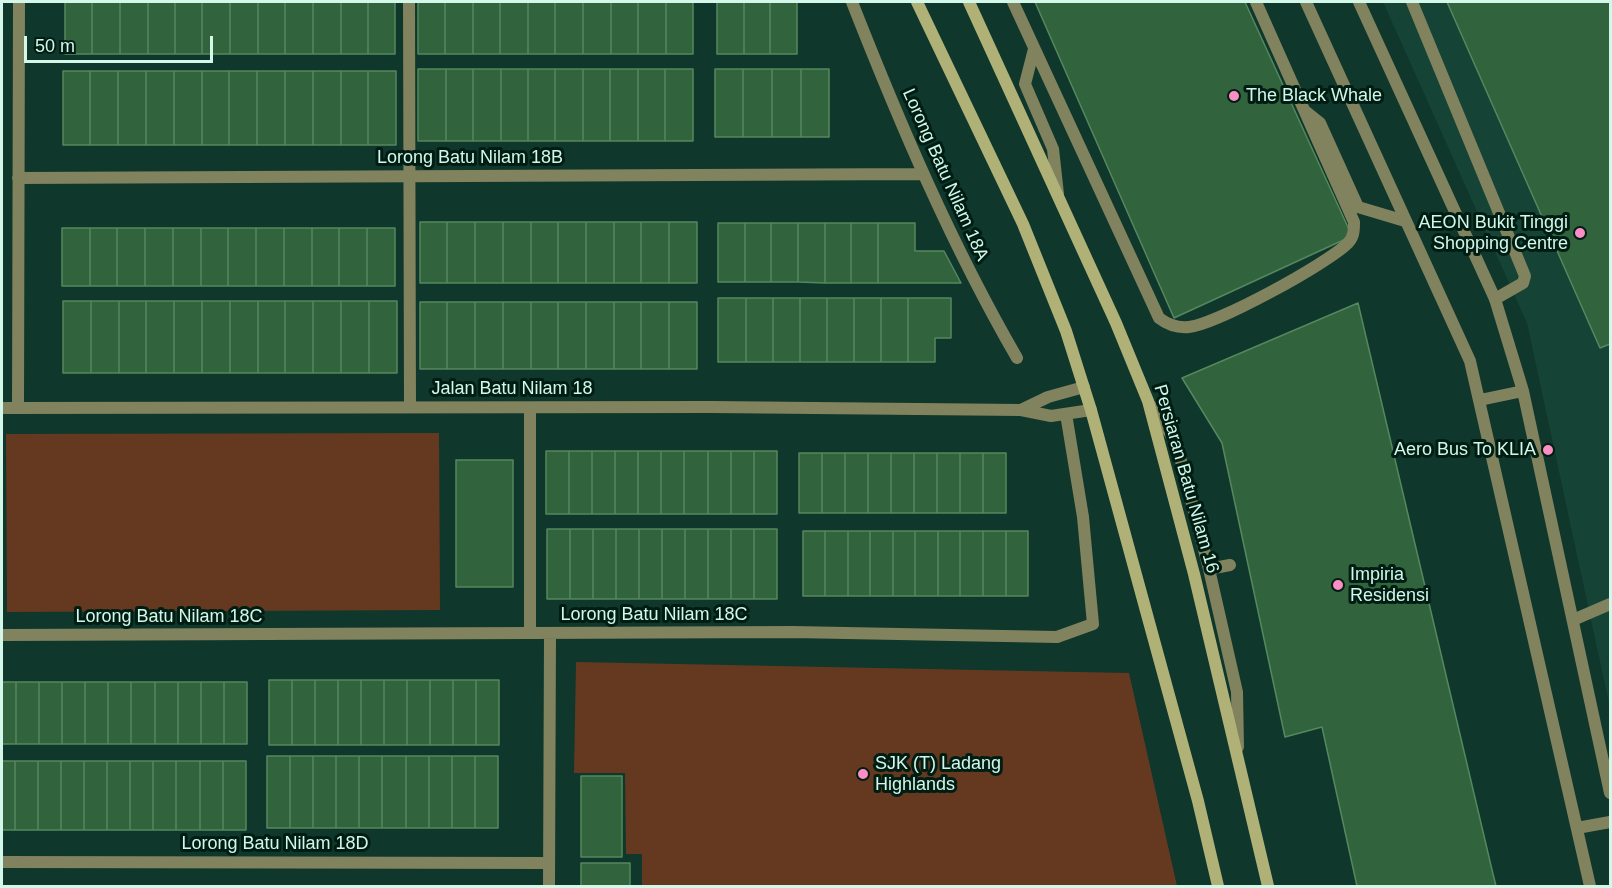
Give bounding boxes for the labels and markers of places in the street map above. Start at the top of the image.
place label: The Black Whale [1246,85,1382,107]
marker: The Black Whale [1227,89,1241,103]
place label: AEON Bukit Tinggi Shopping Centre [1419,212,1568,254]
marker: AEON Bukit Tinggi Shopping Centre [1573,226,1587,240]
place label: Aero Bus To KLIA [1394,439,1536,461]
marker: Aero Bus To KLIA [1541,443,1555,457]
place label: Impiria Residensi [1350,564,1429,606]
marker: Impiria Residensi [1331,578,1345,592]
place label: SJK (T) Ladang Highlands [875,753,1001,795]
marker: SJK (T) Ladang Highlands [856,767,870,781]

